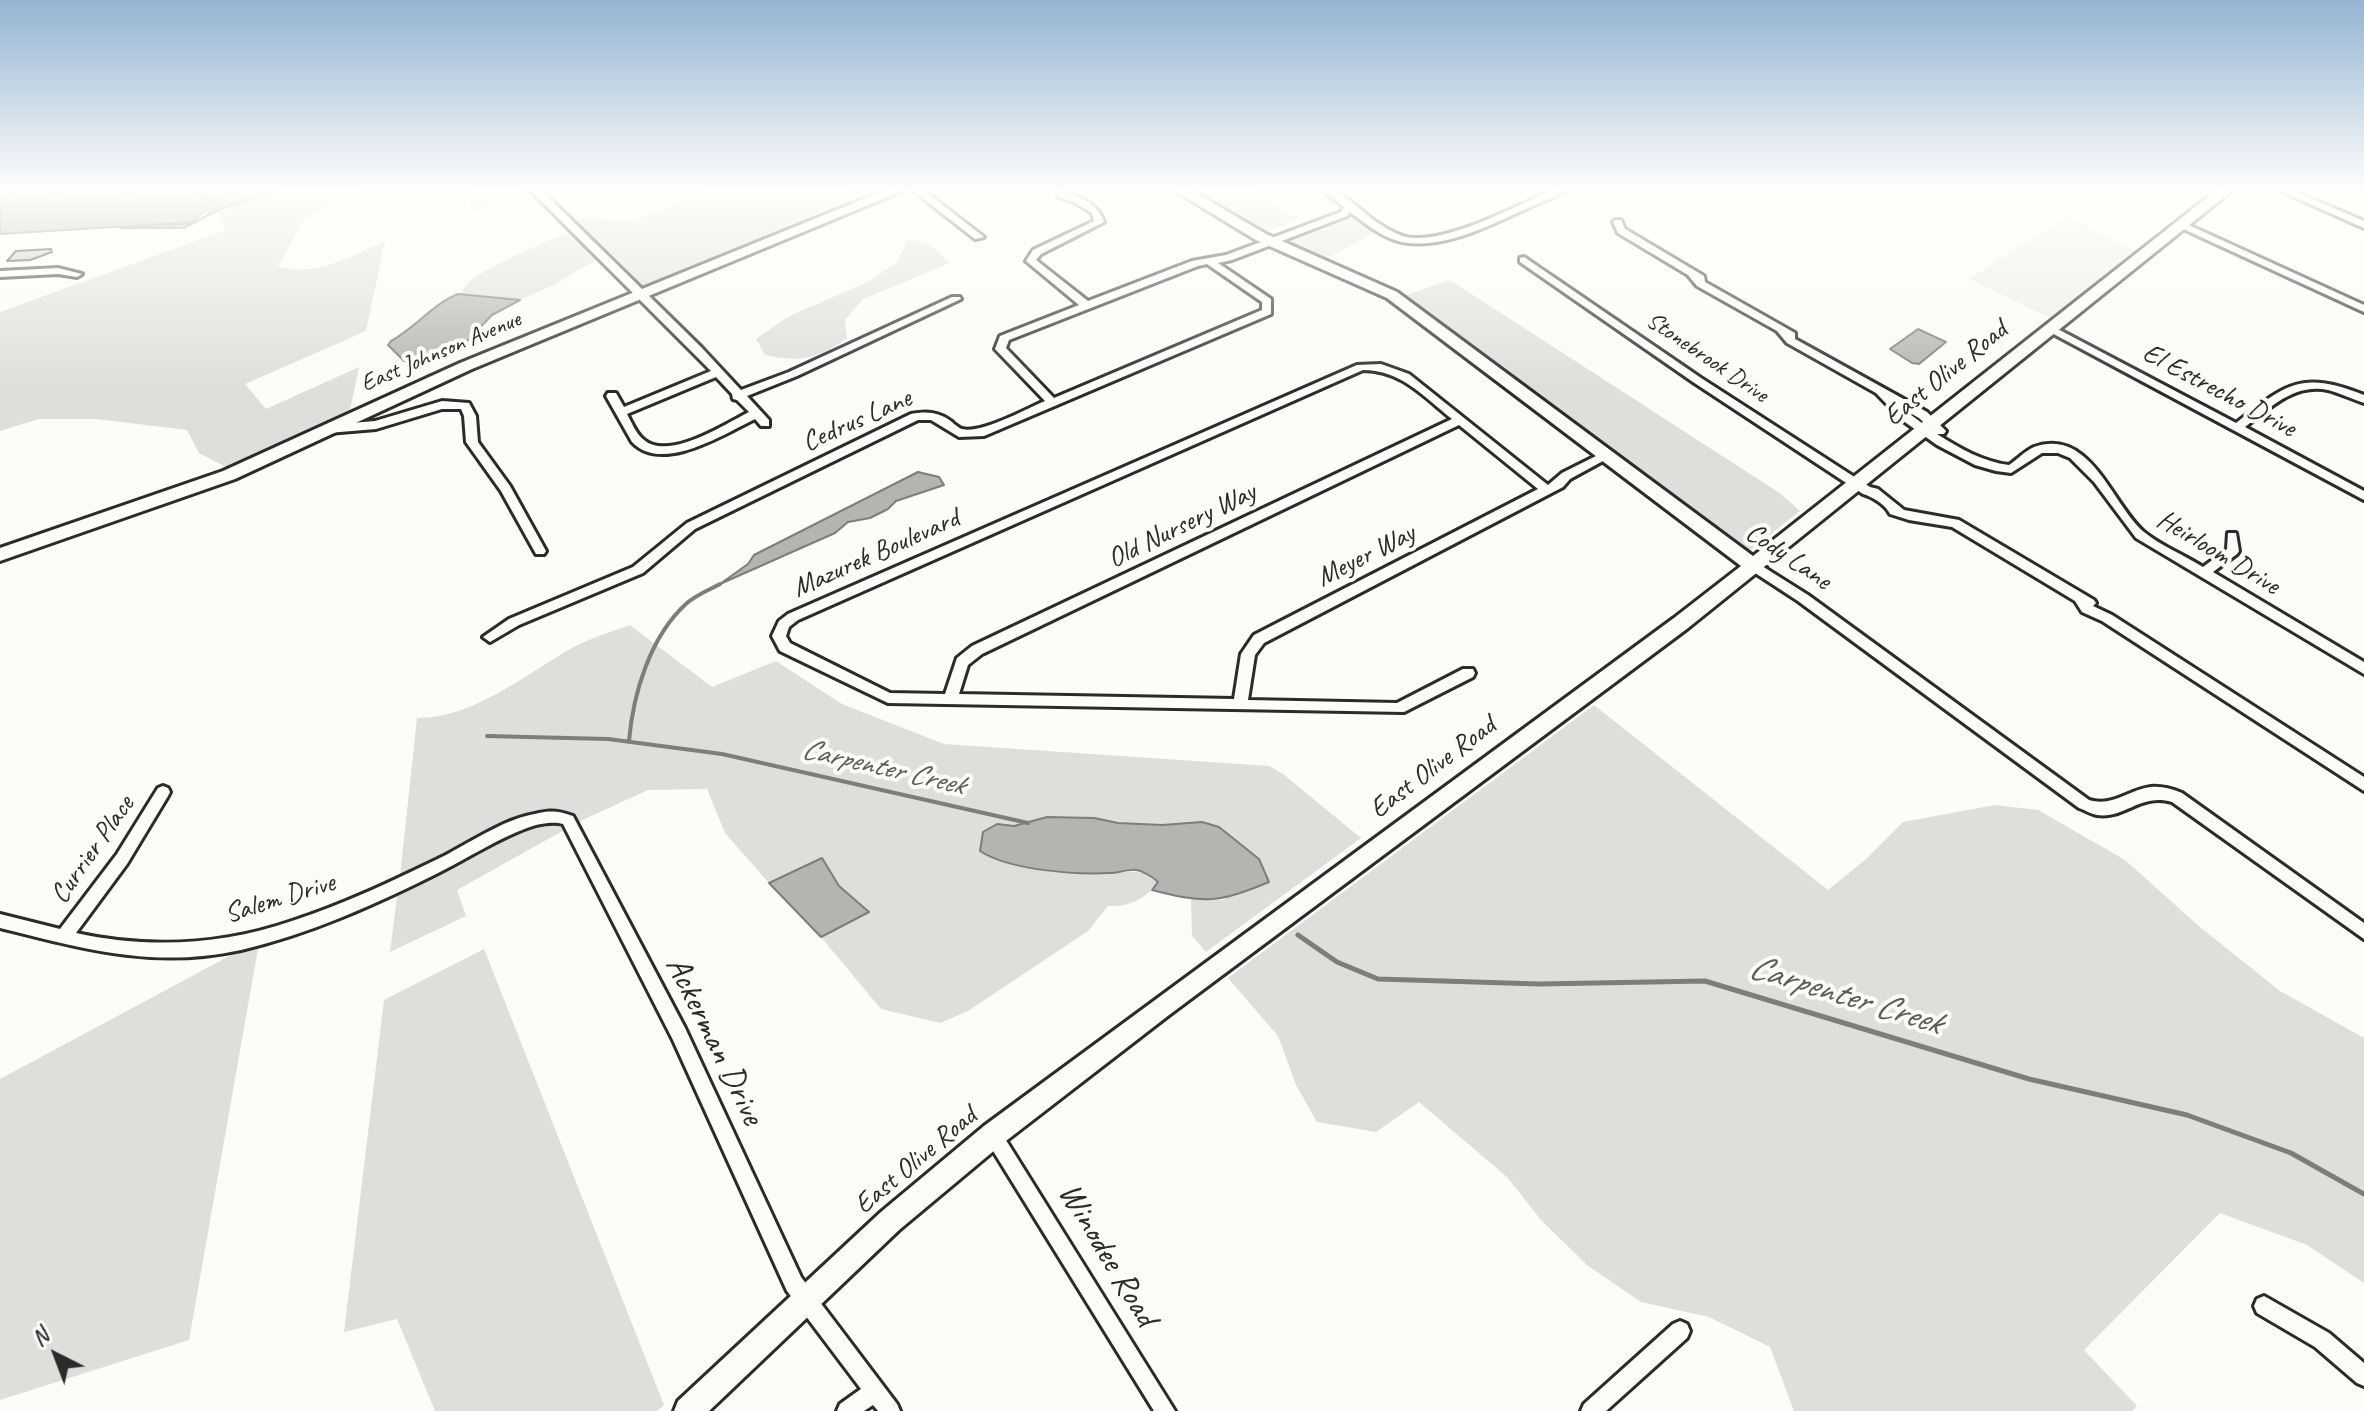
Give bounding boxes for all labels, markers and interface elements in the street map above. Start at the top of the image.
street label: East Johnson Avenue [357,305,525,399]
street label: Stonebrook Drive [1641,307,1773,409]
street label: East Olive Road [1878,314,2014,434]
street label: El Estrecho Drive [2137,337,2301,445]
street label: Cedrus Lane [797,382,917,460]
street label: Old Nursery Way [1102,476,1262,576]
street label: Mazurek Boulevard [787,502,965,606]
street label: Heirloom Drive [2150,503,2286,603]
street label: Cody Lane [1739,516,1837,598]
street label: Meyer Way [1311,517,1421,595]
street label: East Olive Road [1363,710,1503,826]
water label: Carpenter Creek [798,732,968,804]
street label: Currier Place [44,790,142,910]
street label: Salem Drive [221,866,339,932]
water label: Carpenter Creek [1744,946,1946,1046]
street label: Ackerman Drive [656,950,772,1132]
street label: East Olive Road [848,1100,984,1222]
street label: Winodee Road [1048,1176,1166,1334]
north arrow [16,1315,96,1395]
text: N [26,1322,54,1352]

